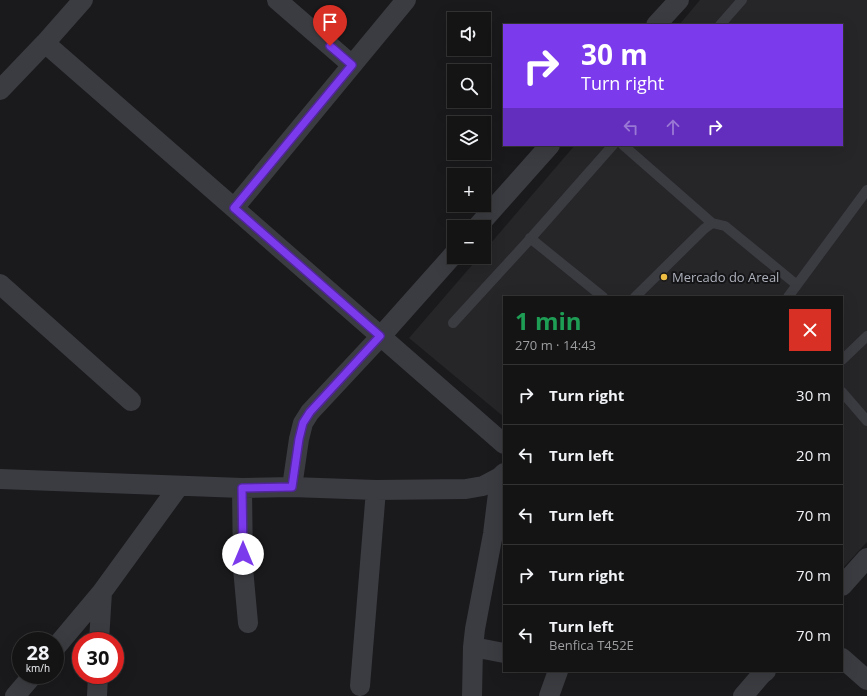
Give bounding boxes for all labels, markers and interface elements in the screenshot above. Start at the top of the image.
pin [313,5,347,46]
icon: arrive [319,11,341,33]
map controls [447,12,491,264]
button: sound [447,12,491,56]
text: 30 m [581,35,648,73]
icon: right [515,40,567,92]
button: search [447,64,491,108]
text: Turn right [581,71,664,95]
button: layers [447,116,491,160]
icon: left [620,116,642,138]
icon: ahead [662,116,684,138]
icon: right [704,116,726,138]
button: + [447,168,491,212]
button: − [447,220,491,264]
place label: Mercado do Areal [672,268,779,286]
marker: Mercado do Areal [659,272,669,282]
text: 1 min [515,304,582,337]
button: close [789,309,831,351]
text: 270 m · 14:43 [515,336,596,354]
icon: right [515,384,537,406]
text: Turn right [549,385,624,405]
text: 30 m [796,385,831,405]
icon: left [515,444,537,466]
text: Turn left [549,445,614,465]
text: 20 m [796,445,831,465]
icon: left [515,504,537,526]
text: Turn left [549,505,614,525]
text: 70 m [796,505,831,525]
position arrow [222,533,264,575]
icon: right [515,564,537,586]
text: Turn right [549,565,624,585]
text: 70 m [796,565,831,585]
text: Turn left [549,616,614,636]
icon: left [515,624,537,646]
text: 70 m [796,625,831,645]
speed limit sign: 30 [72,632,124,684]
text: Benfica T452E [549,636,634,654]
text: 28 [27,639,49,666]
text: km/h [26,661,50,675]

